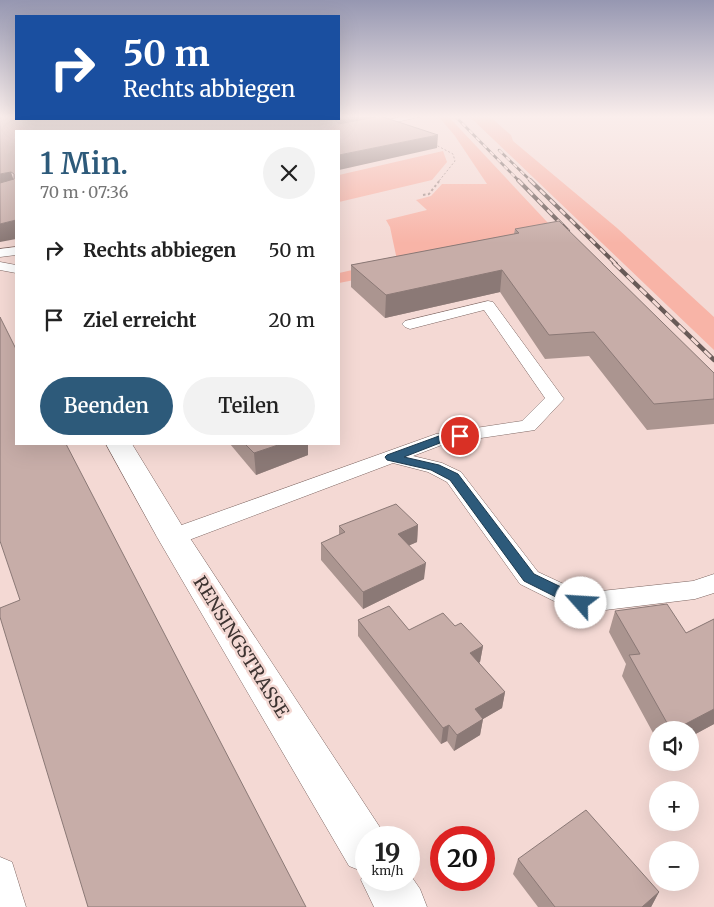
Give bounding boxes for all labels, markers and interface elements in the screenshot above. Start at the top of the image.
text: 50 m [123,32,210,76]
icon: right [40,35,105,100]
text: Rechts abbiegen [123,75,295,103]
text: 1 Min. [40,144,128,182]
button: close [263,147,315,199]
text: 70 m · 07:36 [40,182,128,202]
icon: right [40,236,68,264]
text: Rechts abbiegen [83,238,236,262]
text: 50 m [269,238,315,262]
icon: arrive [40,306,68,334]
text: Ziel erreicht [83,308,196,332]
text: 20 m [268,308,315,332]
button: Beenden [40,377,173,435]
button: Teilen [183,377,315,435]
pin [439,415,481,457]
icon: arrive [446,422,474,450]
street label: RENSINGSTRASSE [189,572,295,722]
position arrow [554,576,606,628]
map controls [649,721,699,891]
button: sound [649,721,699,771]
button: + [649,781,699,831]
speed limit sign: 20 [430,826,495,891]
text: 19 [375,836,400,868]
button: − [649,841,699,891]
text: km/h [372,863,403,878]

